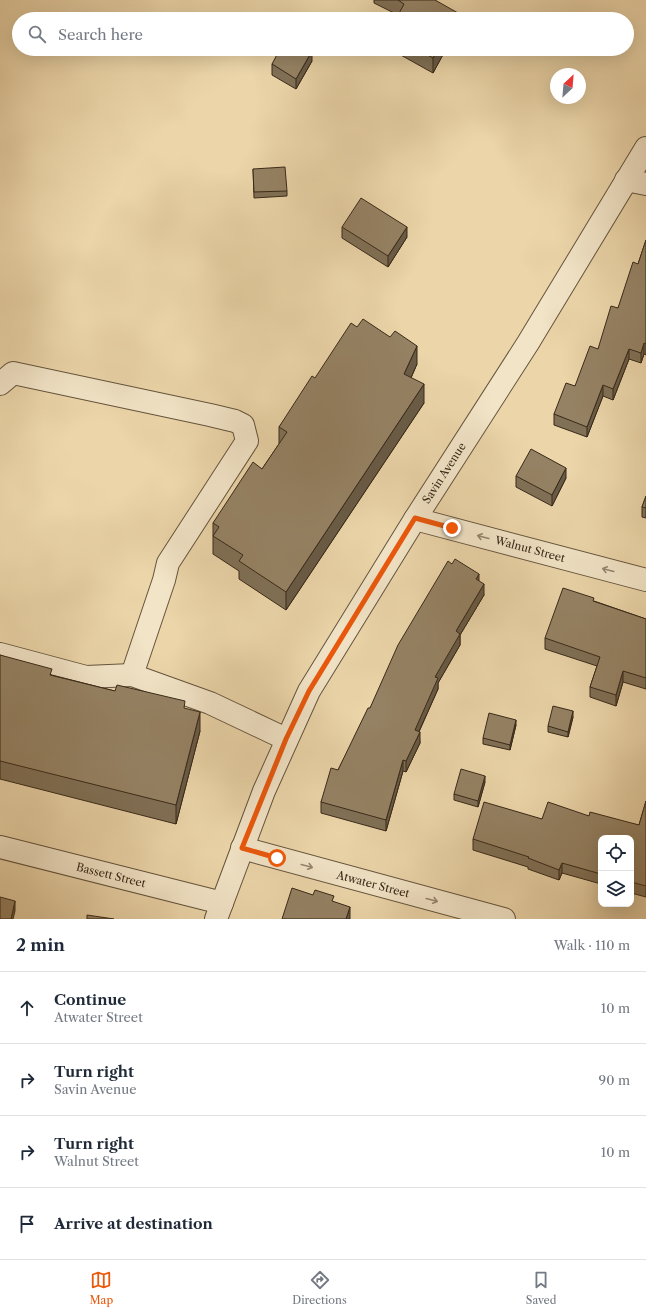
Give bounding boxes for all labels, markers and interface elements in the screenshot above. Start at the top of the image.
search box [12,12,634,56]
icon: search [26,23,48,45]
text: Search here [58,25,143,44]
north arrow [550,68,586,104]
street label: Savin Avenue [419,440,469,506]
route end [443,519,461,537]
one-way arrow [476,533,489,540]
street label: Walnut Street [493,533,567,565]
one-way arrow [602,566,615,573]
map controls [598,835,634,907]
button: locate [598,835,634,871]
route start [268,849,286,867]
street label: Bassett Street [75,860,147,890]
one-way arrow [300,863,313,870]
street label: Atwater Street [334,867,411,901]
button: layers [598,871,634,907]
one-way arrow [425,896,438,904]
text: 2 min [16,935,65,955]
text: Walk · 110 m [554,937,630,953]
text: Continue [54,990,126,1009]
icon: ahead [16,997,38,1019]
text: 10 m [601,1000,630,1016]
text: Atwater Street [54,1009,143,1025]
text: Turn right [54,1062,134,1081]
icon: right [16,1069,38,1091]
text: 90 m [599,1072,630,1088]
text: Savin Avenue [54,1081,137,1097]
text: Turn right [54,1134,134,1153]
icon: right [16,1141,38,1163]
text: 10 m [601,1144,630,1160]
text: Walnut Street [54,1153,139,1169]
icon: arrive [16,1213,38,1235]
text: Arrive at destination [54,1214,213,1233]
tab: Map [90,1269,113,1307]
tab: Directions [292,1269,347,1307]
tab: Saved [526,1269,556,1307]

